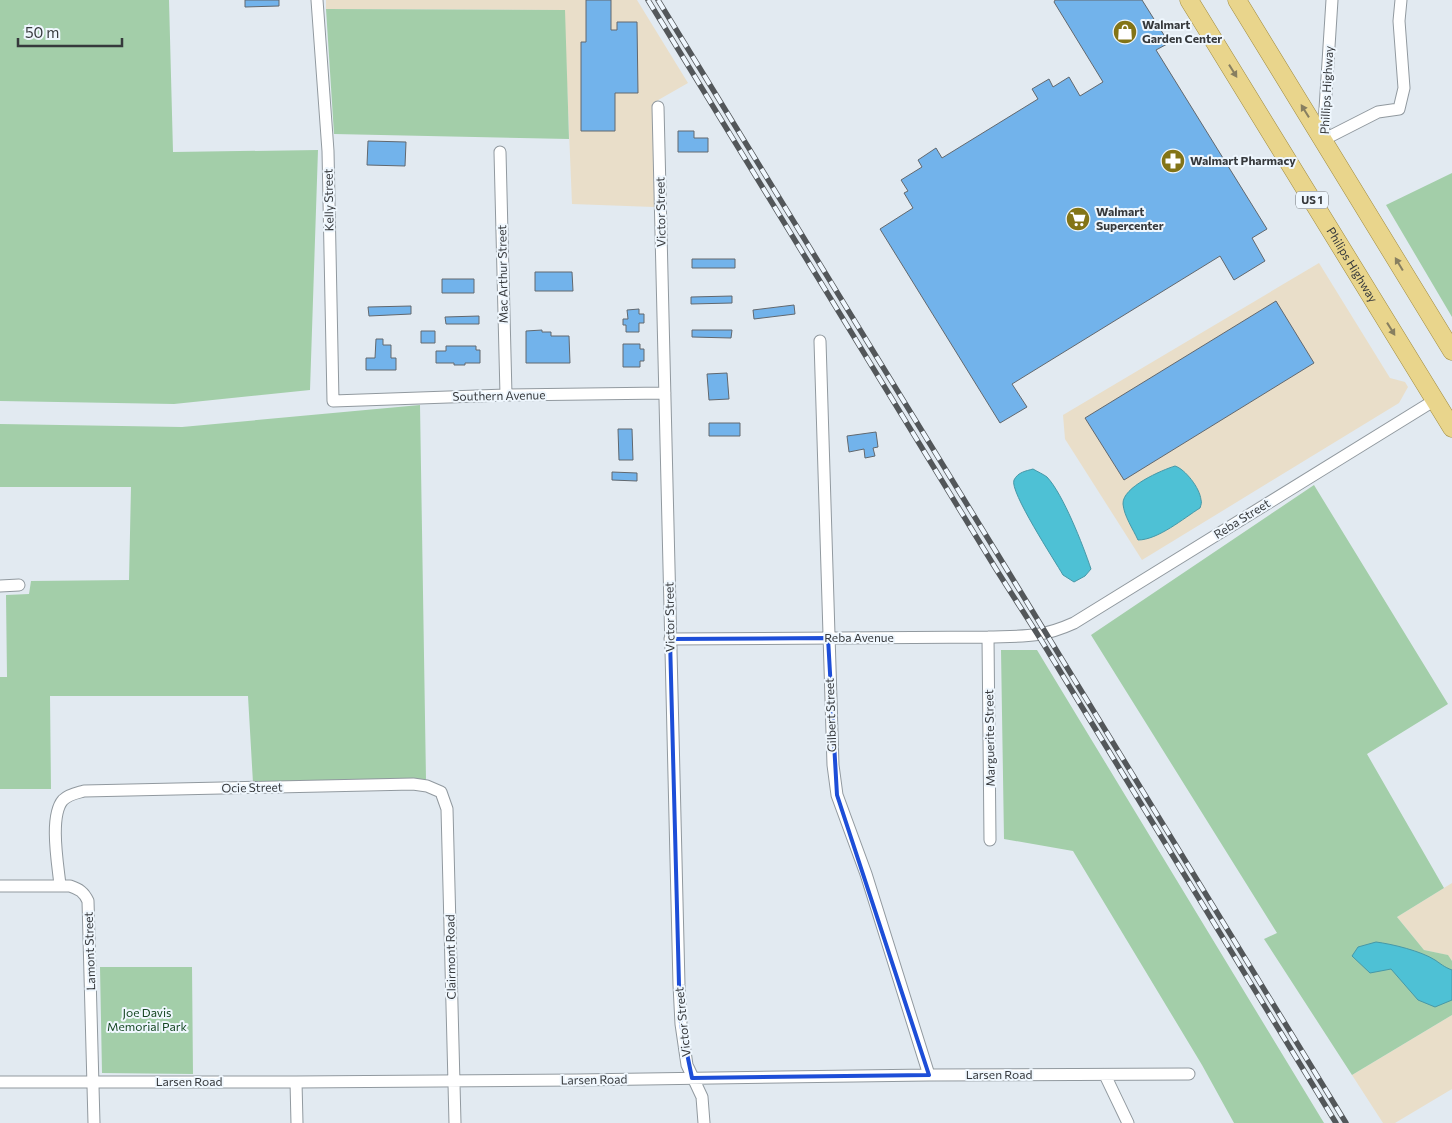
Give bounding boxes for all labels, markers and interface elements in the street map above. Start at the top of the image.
scale bar [18,15,121,47]
place label: Walmart Garden Center [1142,17,1222,45]
shop icon: Walmart Garden Center [1112,19,1138,45]
text: 50 m [25,23,59,41]
street label: Phillips Highway [1317,45,1335,135]
one-way arrow [1228,65,1237,78]
one-way arrow [1301,104,1310,117]
pharmacy icon: Walmart Pharmacy [1160,148,1186,174]
place label: Walmart Pharmacy [1190,153,1296,167]
street label: Kelly Street [320,169,336,231]
street label: Victor Street [652,177,668,247]
road number: US 1 [1296,192,1328,208]
place label: Walmart Supercenter [1096,204,1164,232]
supermarket icon: Walmart Supercenter [1065,206,1091,232]
street label: Philips Highway [1324,224,1381,305]
street label: Mac Arthur Street [494,225,510,323]
one-way arrow [1395,258,1404,271]
one-way arrow [1386,323,1395,336]
street label: Southern Avenue [452,387,546,403]
street label: Reba Street [1211,495,1272,541]
street label: Victor Street [661,582,677,652]
street label: Reba Avenue [824,630,894,644]
street label: Gilbert Street [822,678,838,752]
street label: Marguerite Street [981,689,997,787]
street label: Ocie Street [221,779,283,795]
street label: Lamont Street [81,911,97,991]
street label: Clairmont Road [442,914,458,1000]
street label: Victor Street [671,986,693,1058]
park label: Joe Davis Memorial Park [107,1005,188,1033]
street label: Larsen Road [966,1067,1032,1081]
street label: Larsen Road [560,1071,628,1087]
street label: Larsen Road [156,1074,222,1088]

